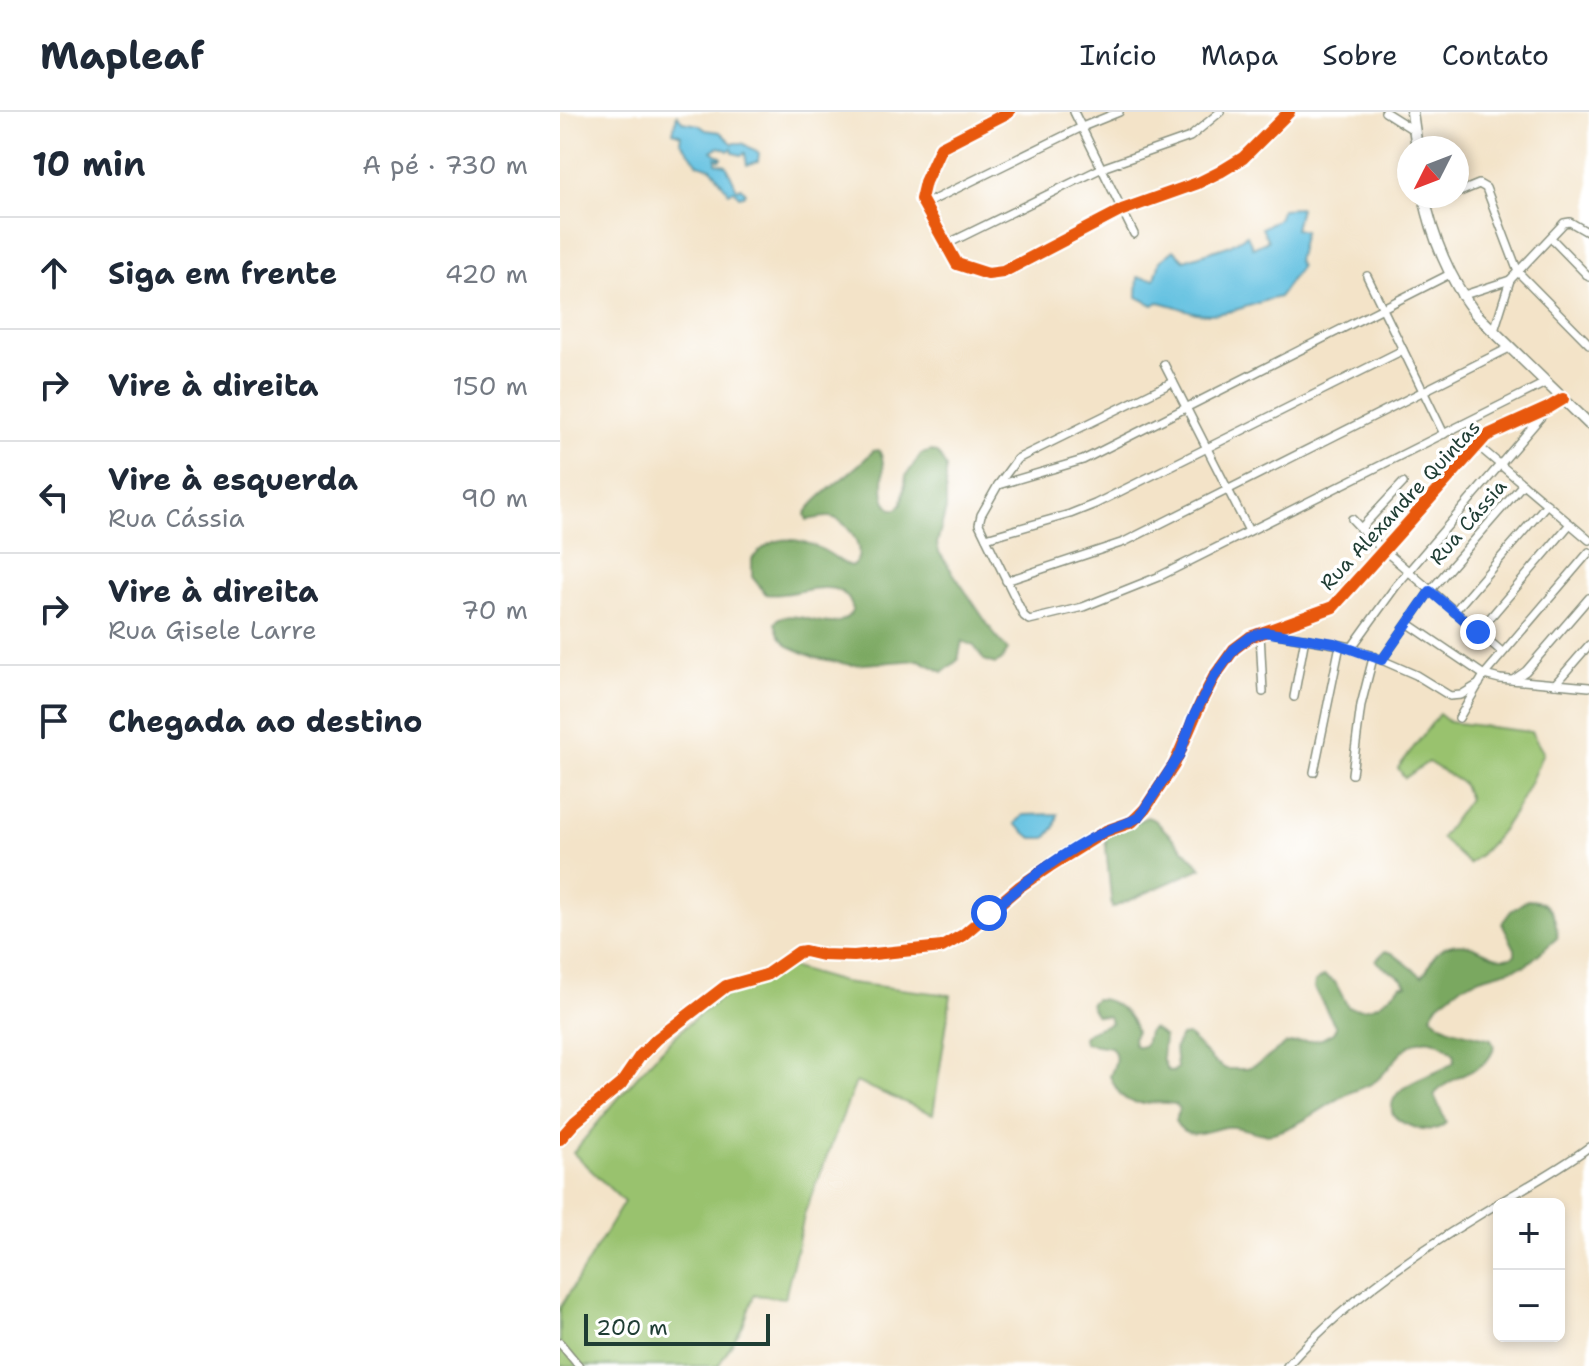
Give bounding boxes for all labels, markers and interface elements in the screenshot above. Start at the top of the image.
text: Mapleaf [40,30,205,81]
text: Início [1080,36,1157,74]
text: Mapa [1201,36,1278,74]
text: Sobre [1322,36,1398,74]
text: Contato [1442,36,1549,74]
north arrow [1397,136,1469,208]
text: 10 min [32,141,146,187]
text: A pé · 730 m [362,147,528,182]
icon: ahead [32,251,76,295]
text: Siga em frente [108,253,337,294]
text: 420 m [445,256,528,291]
icon: right [32,363,76,407]
text: Vire à direita [108,365,319,406]
text: 150 m [452,368,528,403]
street label: Rua Alexandre Quintas [1314,414,1486,596]
text: Vire à esquerda [108,459,358,500]
street label: Rua Cássia [1424,473,1513,570]
icon: left [32,475,76,519]
text: 90 m [461,480,528,515]
text: Rua Cássia [108,500,245,535]
text: Vire à direita [108,571,319,612]
icon: right [32,587,76,631]
text: 70 m [461,592,528,627]
text: Rua Gisele Larre [108,612,317,647]
route end [1460,614,1496,650]
icon: arrive [32,699,76,743]
text: Chegada ao destino [108,701,423,742]
route start [971,895,1007,931]
map controls [1493,1198,1565,1342]
button: + [1493,1198,1565,1270]
button: − [1493,1270,1565,1342]
scale bar [584,1310,770,1346]
text: 200 m [596,1313,668,1342]

